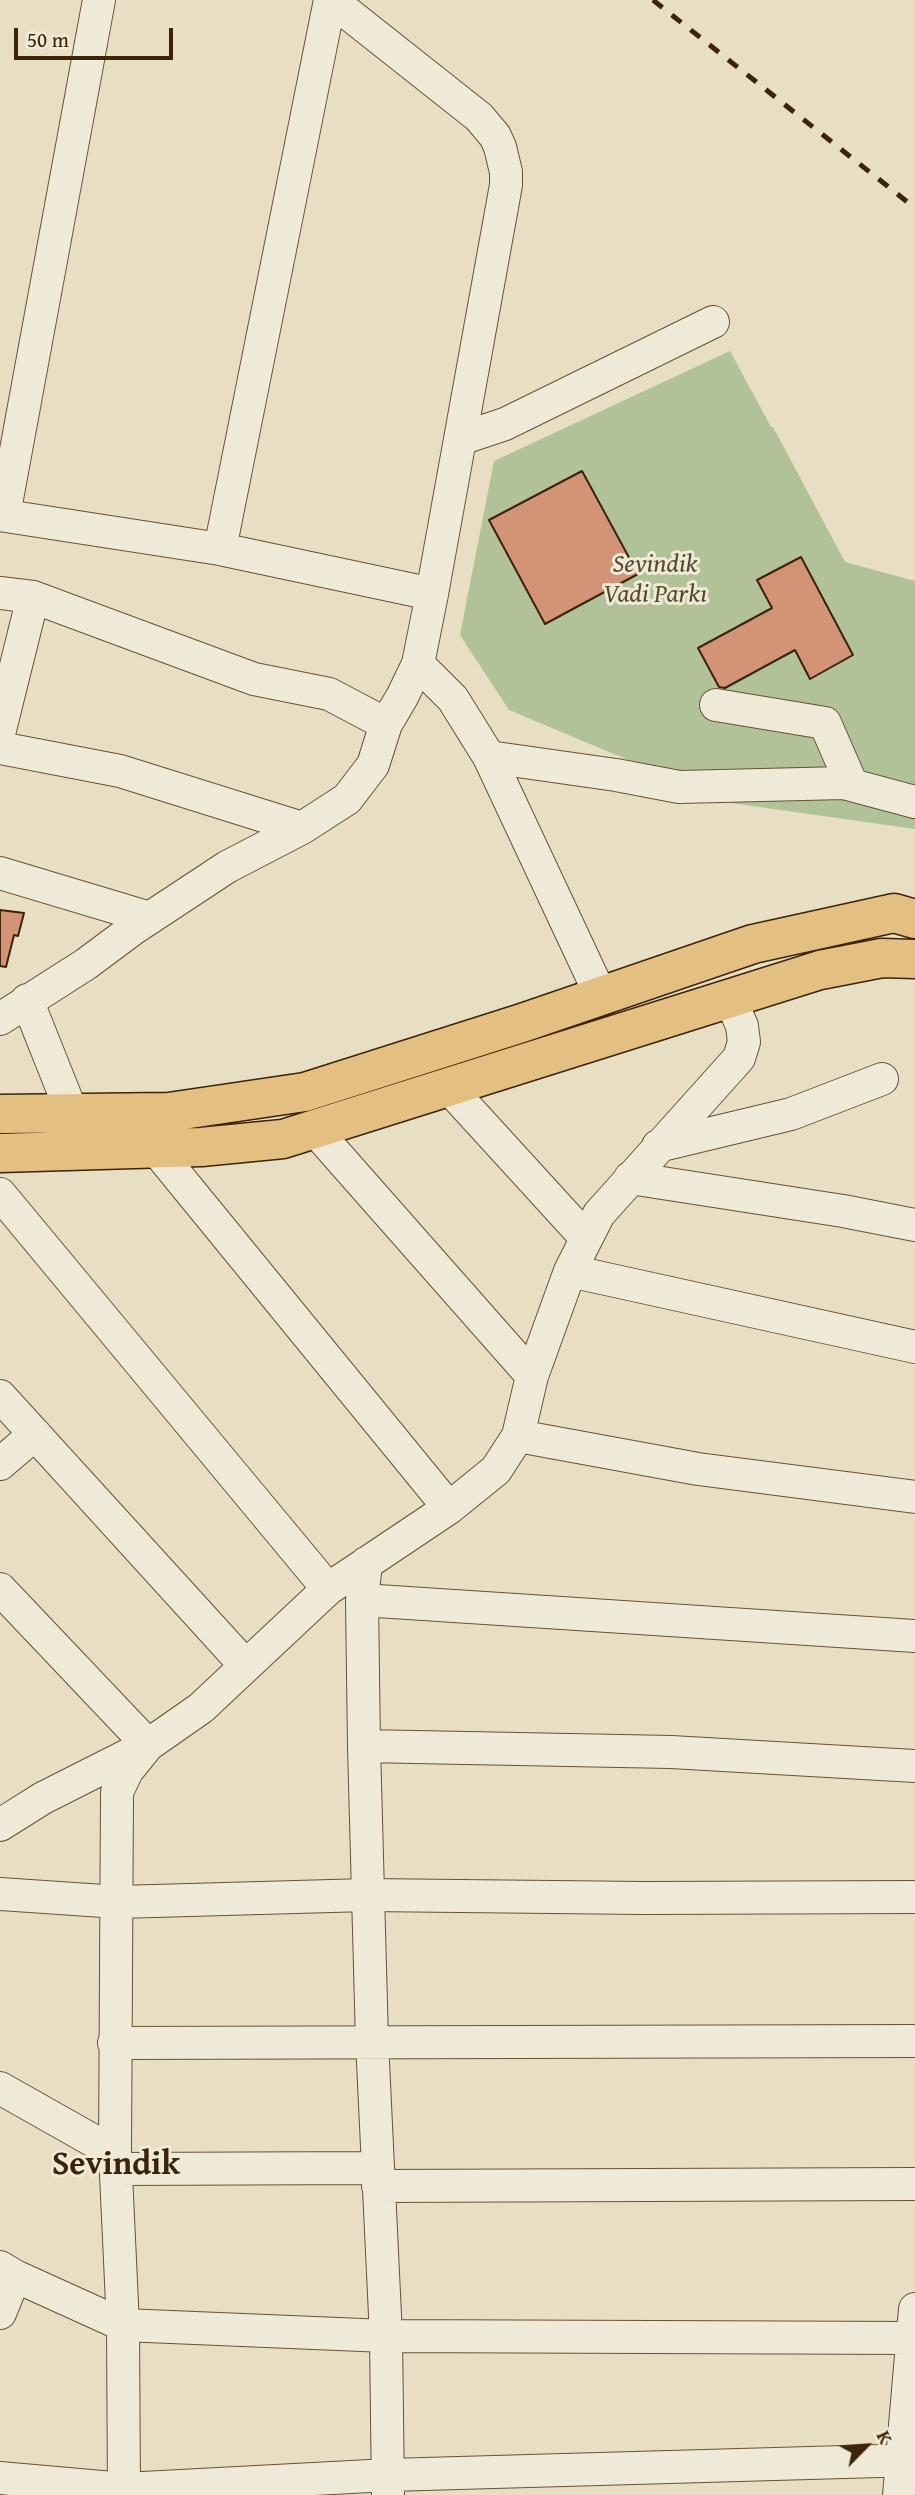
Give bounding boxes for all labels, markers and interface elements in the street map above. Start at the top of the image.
scale bar [18,14,177,58]
text: 50 m [27,24,69,55]
park label: Sevindik Vadi Parkı [603,549,707,610]
district label: Sevindik [52,2146,180,2186]
north arrow [831,2411,901,2481]
text: K [870,2426,900,2448]

